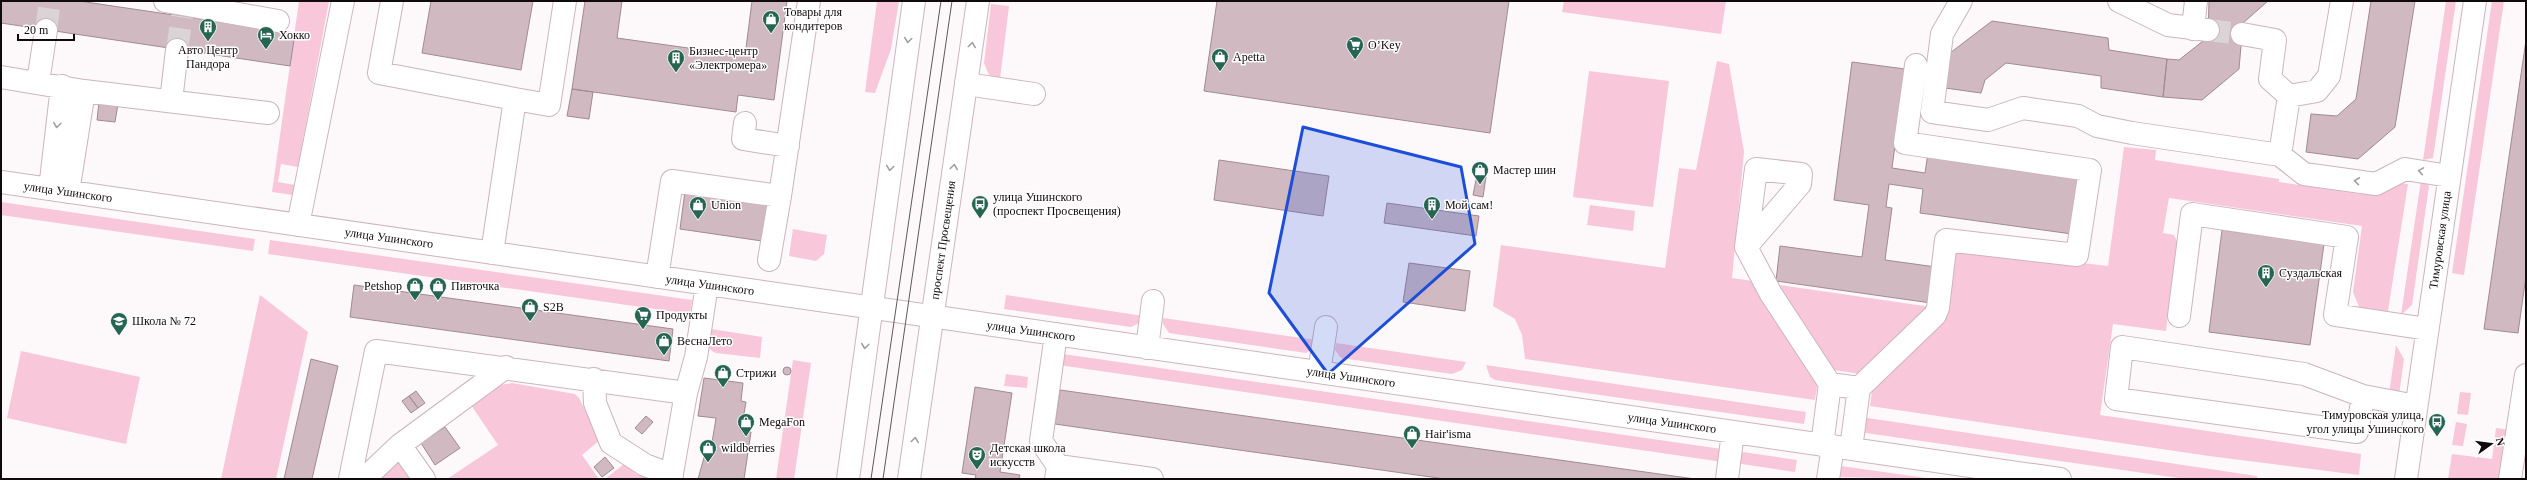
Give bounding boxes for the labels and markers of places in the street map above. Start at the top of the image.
place label: Товары для кондитеров [784,5,843,33]
shop icon: Товары для кондитеров [761,9,781,34]
building icon: Авто Центр Пандора [198,17,218,42]
hotel icon: Хокко [256,25,276,50]
place label: Хокко [279,28,310,42]
supermarket icon: O’Key [1345,35,1365,60]
place label: O’Key [1368,38,1401,52]
place label: Авто Центр Пандора [178,43,238,71]
place label: Бизнес-центр «Электромера» [689,44,767,72]
shop icon: Apetta [1210,47,1230,72]
building icon: Бизнес-центр «Электромера» [666,48,686,73]
place label: Apetta [1233,50,1266,64]
shop icon: Мастер шин [1470,160,1490,185]
place label: Мастер шин [1493,163,1557,177]
place label: улица Ушинского (проспект Просвещения) [993,190,1121,218]
bus stop icon: улица Ушинского (проспект Просвещения) [970,194,990,219]
shop icon: Union [688,195,708,220]
building icon: Мой сам! [1422,195,1442,220]
place label: Union [711,198,741,212]
place label: Мой сам! [1445,198,1493,212]
building icon: Суздальская [2256,263,2276,288]
place label: Суздальская [2279,266,2343,280]
shop icon: Petshop [405,276,425,301]
shop icon: Пивточка [428,276,448,301]
place label: Petshop [364,279,402,293]
place label: Пивточка [451,279,500,293]
shop icon: S2B [520,297,540,322]
place label: S2B [543,300,564,314]
supermarket icon: Продукты [633,305,653,330]
place label: Продукты [656,308,707,322]
school or university icon: Школа № 72 [109,311,129,336]
place label: Школа № 72 [132,314,196,328]
shop icon: ВеснаЛето [654,331,674,356]
place label: ВеснаЛето [677,334,732,348]
shop icon: Стрижи [713,363,733,388]
place label: Стрижи [736,366,777,380]
place label: Тимуровская улица, угол улицы Ушинского [2306,408,2424,436]
shop icon: MegaFon [736,412,756,437]
bus stop icon: Тимуровская улица, угол улицы Ушинского [2427,412,2447,437]
place label: MegaFon [759,415,805,429]
shop icon: Hair'isma [1402,424,1422,449]
place label: Hair'isma [1425,427,1472,441]
shop icon: wildberries [698,438,718,463]
place label: wildberries [721,441,775,455]
place label: Детская школа искусств [990,441,1066,469]
theatre icon: Детская школа искусств [967,445,987,470]

